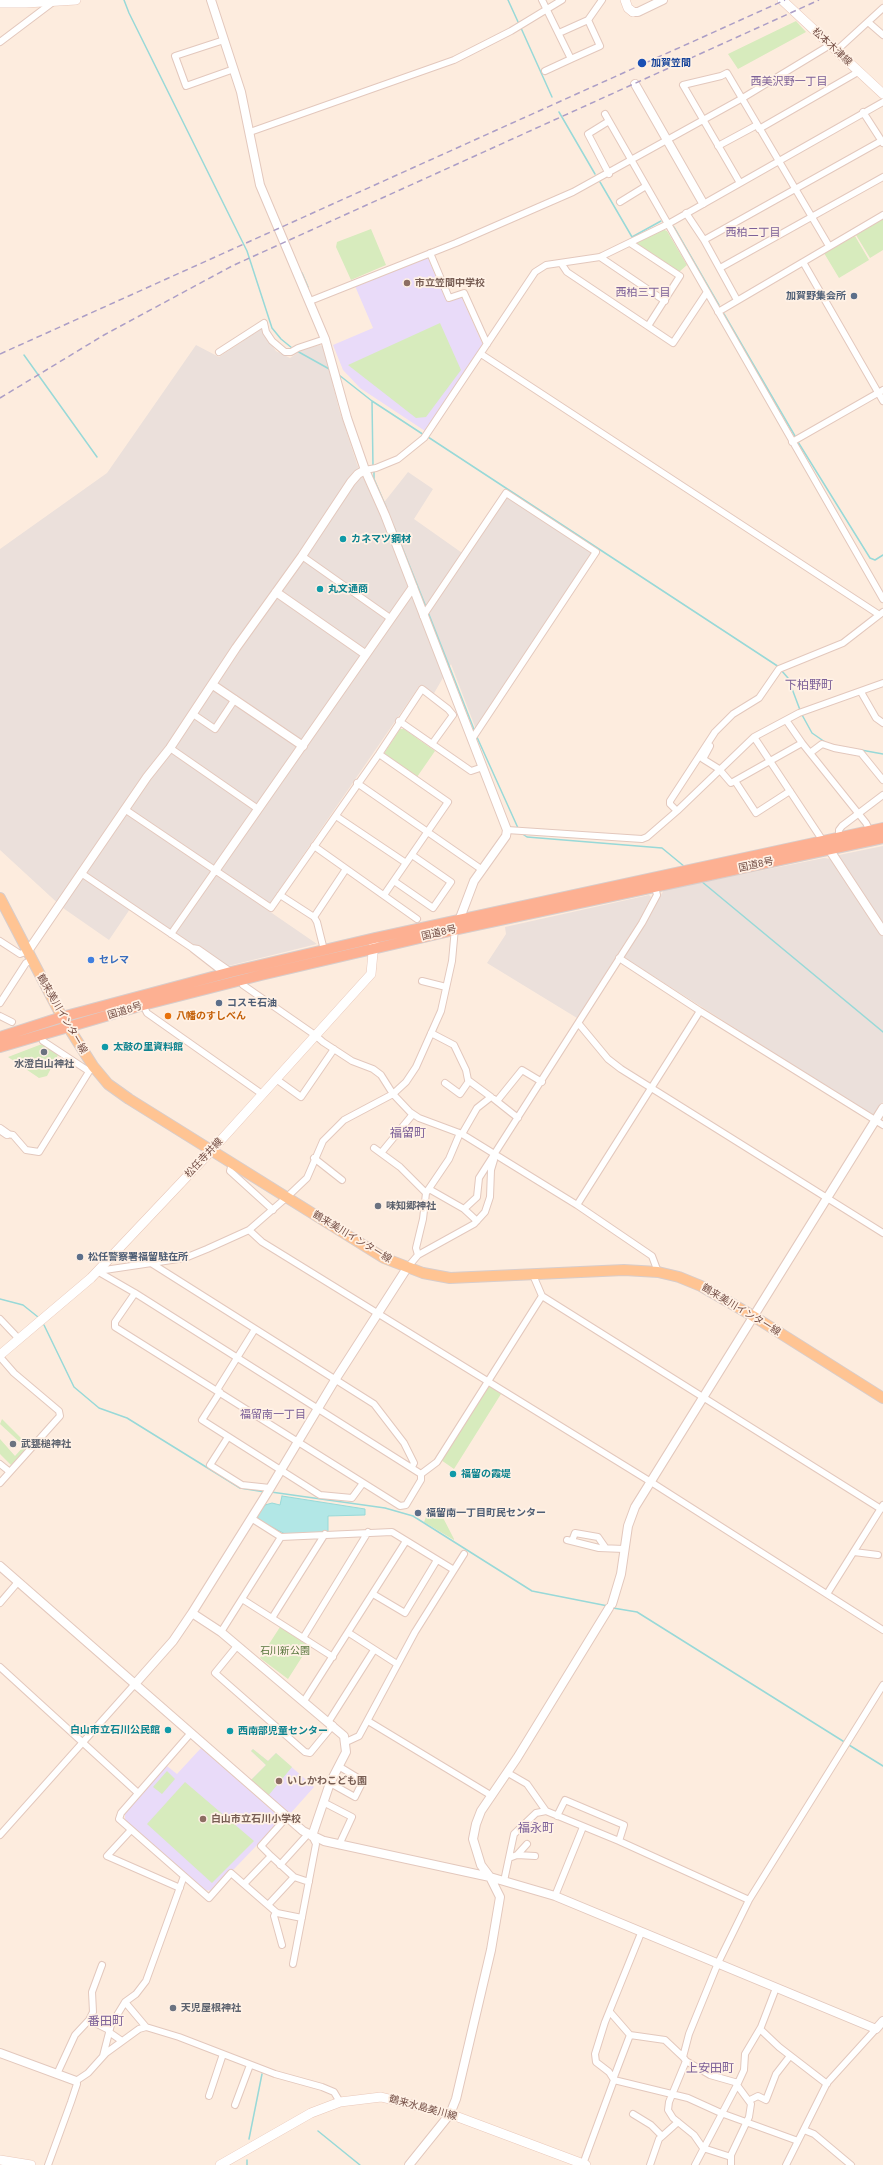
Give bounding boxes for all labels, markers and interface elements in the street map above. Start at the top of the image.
street label: 松本木津線 [810,26,854,68]
marker: 加賀笠間 [636,57,648,69]
place label: 加賀笠間 [651,57,691,69]
district label: 西美沢野一丁目 [751,75,827,89]
district label: 西柏二丁目 [726,226,780,240]
place label: 市立笠間中学校 [415,277,485,289]
marker: 市立笠間中学校 [402,278,412,288]
district label: 西柏三丁目 [616,286,670,300]
place label: 加賀野集会所 [786,290,846,302]
marker: 加賀野集会所 [849,291,859,301]
place label: カネマツ鋼材 [351,533,411,545]
marker: カネマツ鋼材 [338,534,348,544]
place label: 丸文通商 [328,583,368,595]
marker: 丸文通商 [315,584,325,594]
district label: 下柏野町 [785,679,833,693]
street label: 国道8号 [737,855,775,875]
street label: 国道8号 [420,923,458,943]
place label: セレマ [99,954,129,966]
marker: セレマ [86,955,96,965]
street label: 鶴来美川インター線 [34,972,90,1056]
place label: コスモ石油 [227,997,277,1009]
marker: コスモ石油 [214,998,224,1008]
street label: 国道8号 [106,1000,144,1022]
place label: 八幡のすしべん [176,1010,246,1022]
marker: 八幡のすしべん [163,1011,173,1021]
place label: 太鼓の里資料館 [113,1041,183,1053]
marker: 太鼓の里資料館 [100,1042,110,1052]
marker: 水澄白山神社 [39,1047,49,1057]
place label: 水澄白山神社 [14,1058,74,1070]
district label: 福留町 [390,1127,426,1141]
street label: 松任寺井線 [183,1136,225,1180]
place label: 味知郷神社 [386,1200,436,1212]
marker: 味知郷神社 [373,1201,383,1211]
street label: 鶴来美川インター線 [310,1209,394,1265]
place label: 松任警察署福留駐在所 [88,1251,188,1263]
marker: 松任警察署福留駐在所 [75,1252,85,1262]
street label: 鶴来美川インター線 [699,1282,783,1338]
district label: 福留南一丁目 [240,1408,306,1422]
place label: 武甕槌神社 [21,1438,71,1450]
marker: 武甕槌神社 [8,1439,18,1449]
place label: 福留の霞堤 [461,1468,511,1480]
marker: 福留の霞堤 [448,1469,458,1479]
place label: 福留南一丁目町民センター [426,1507,546,1519]
marker: 福留南一丁目町民センター [413,1508,423,1518]
park label: 石川新公園 [260,1645,310,1657]
place label: 白山市立石川公民館 [70,1724,160,1736]
marker: 白山市立石川公民館 [163,1725,173,1735]
place label: 西南部児童センター [238,1725,328,1737]
marker: 西南部児童センター [225,1726,235,1736]
place label: いしかわこども園 [287,1775,367,1787]
marker: いしかわこども園 [274,1776,284,1786]
place label: 白山市立石川小学校 [211,1813,301,1825]
marker: 白山市立石川小学校 [198,1814,208,1824]
district label: 福永町 [518,1822,554,1836]
place label: 天児屋根神社 [181,2002,241,2014]
marker: 天児屋根神社 [168,2003,178,2013]
district label: 番田町 [88,2015,124,2029]
district label: 上安田町 [686,2062,734,2076]
street label: 鶴来水島美川線 [388,2093,458,2123]

